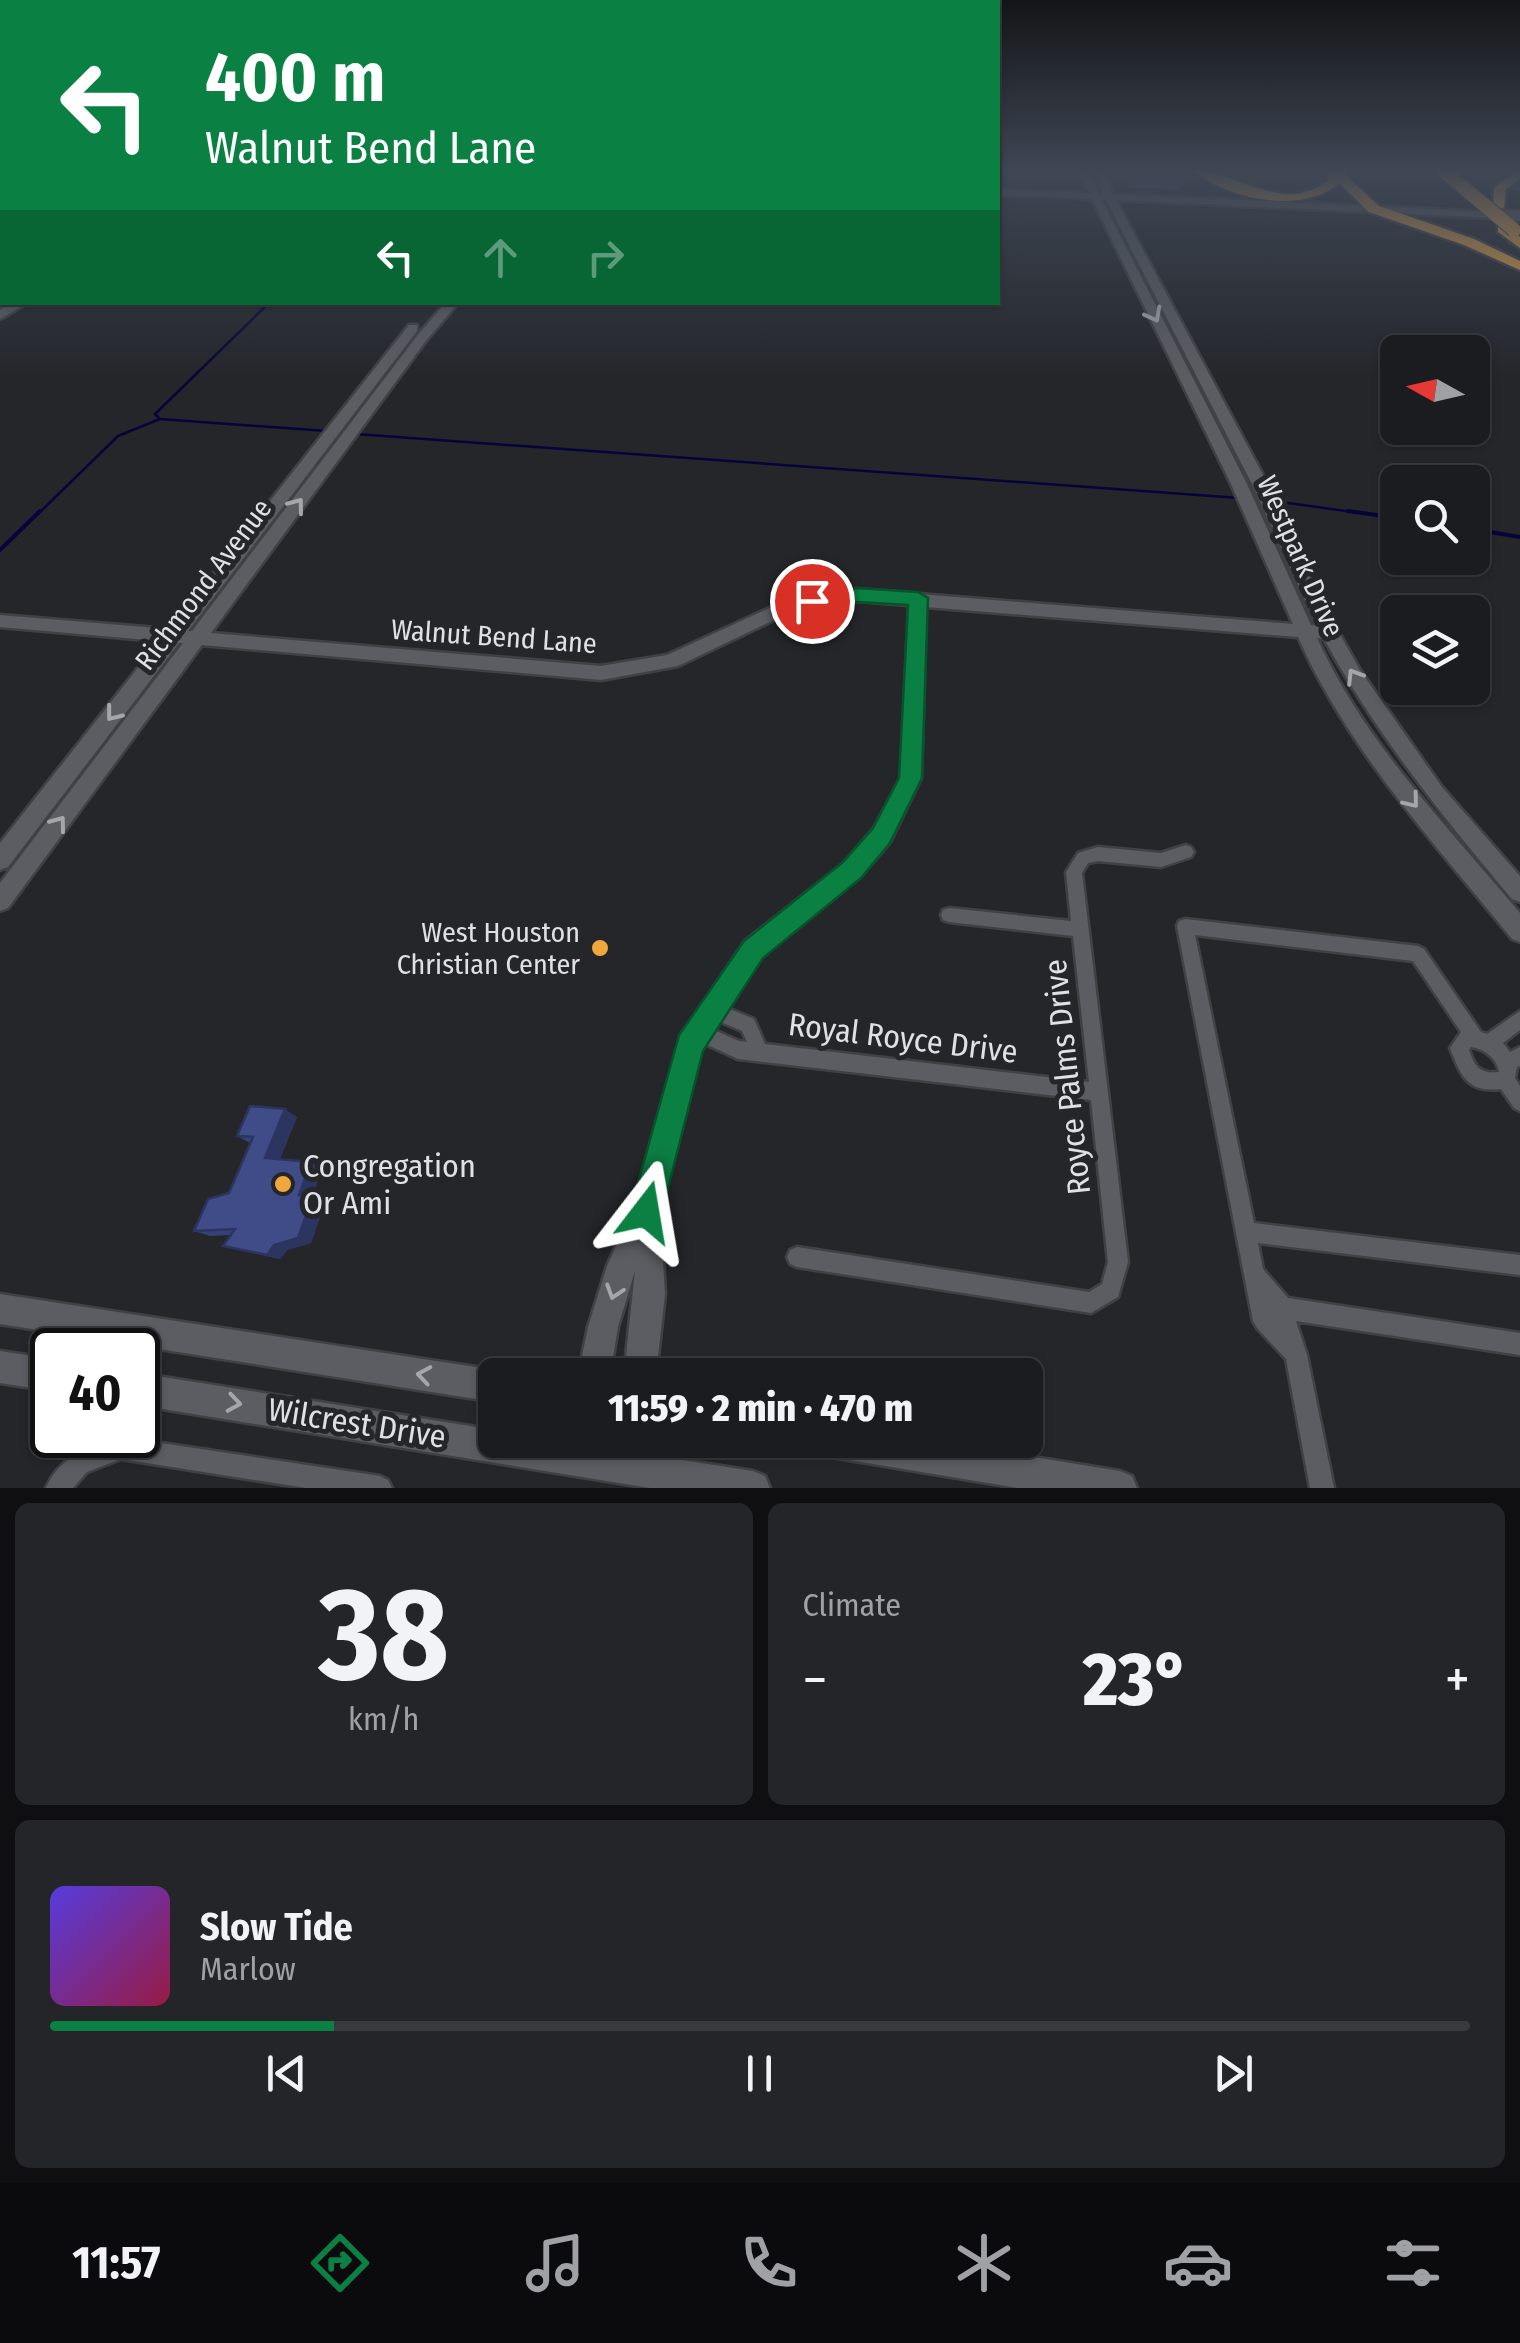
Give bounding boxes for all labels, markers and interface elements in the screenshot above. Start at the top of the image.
text: 400 m [205,36,385,120]
icon: left [40,40,170,170]
text: Walnut Bend Lane [205,121,536,175]
icon: left [368,230,423,285]
icon: ahead [473,230,528,285]
icon: right [578,230,633,285]
one-way arrow [1142,304,1162,322]
north arrow [1380,335,1490,445]
map controls [1380,335,1490,705]
button: search [1380,465,1490,575]
street label: Westpark Drive [1250,471,1351,642]
street label: Richmond Avenue [128,492,279,676]
one-way arrow [286,498,303,516]
pin [770,559,855,644]
icon: arrive [785,574,840,629]
button: layers [1380,595,1490,705]
street label: Walnut Bend Lane [390,613,598,660]
one-way arrow [1347,669,1366,687]
one-way arrow [107,703,125,721]
one-way arrow [1401,789,1419,807]
one-way arrow [47,816,64,834]
place label: West Houston Christian Center [397,916,580,981]
marker: West Houston Christian Center [589,937,611,959]
street label: Royce Palms Drive [1036,957,1098,1197]
street label: Royal Royce Drive [786,1005,1020,1071]
place label: Congregation Or Ami [303,1147,476,1222]
position arrow [594,1160,698,1264]
marker: Congregation Or Ami [272,1173,294,1195]
one-way arrow [606,1282,626,1299]
speed limit sign: 40 [30,1328,160,1458]
one-way arrow [415,1365,432,1386]
text: 11:59 · 2 min · 470 m [608,1385,913,1431]
street label: Wilcrest Drive [265,1390,449,1456]
one-way arrow [226,1392,242,1413]
text: 38 [319,1557,449,1713]
text: Climate [803,1586,901,1624]
text: 23° [1083,1635,1189,1725]
text: − [803,1647,827,1713]
text: + [1445,1647,1470,1713]
text: km/h [348,1700,419,1738]
text: Slow Tide [200,1904,353,1950]
text: Marlow [200,1950,296,1988]
icon: previous [259,2046,314,2101]
icon: pause [732,2046,787,2101]
icon: next [1206,2046,1261,2101]
icon: directions [305,2228,375,2298]
icon: music [520,2228,590,2298]
icon: phone [734,2228,804,2298]
icon: climate [949,2228,1019,2298]
icon: car [1163,2228,1233,2298]
icon: filters [1378,2228,1448,2298]
text: 11:57 [72,2236,160,2290]

